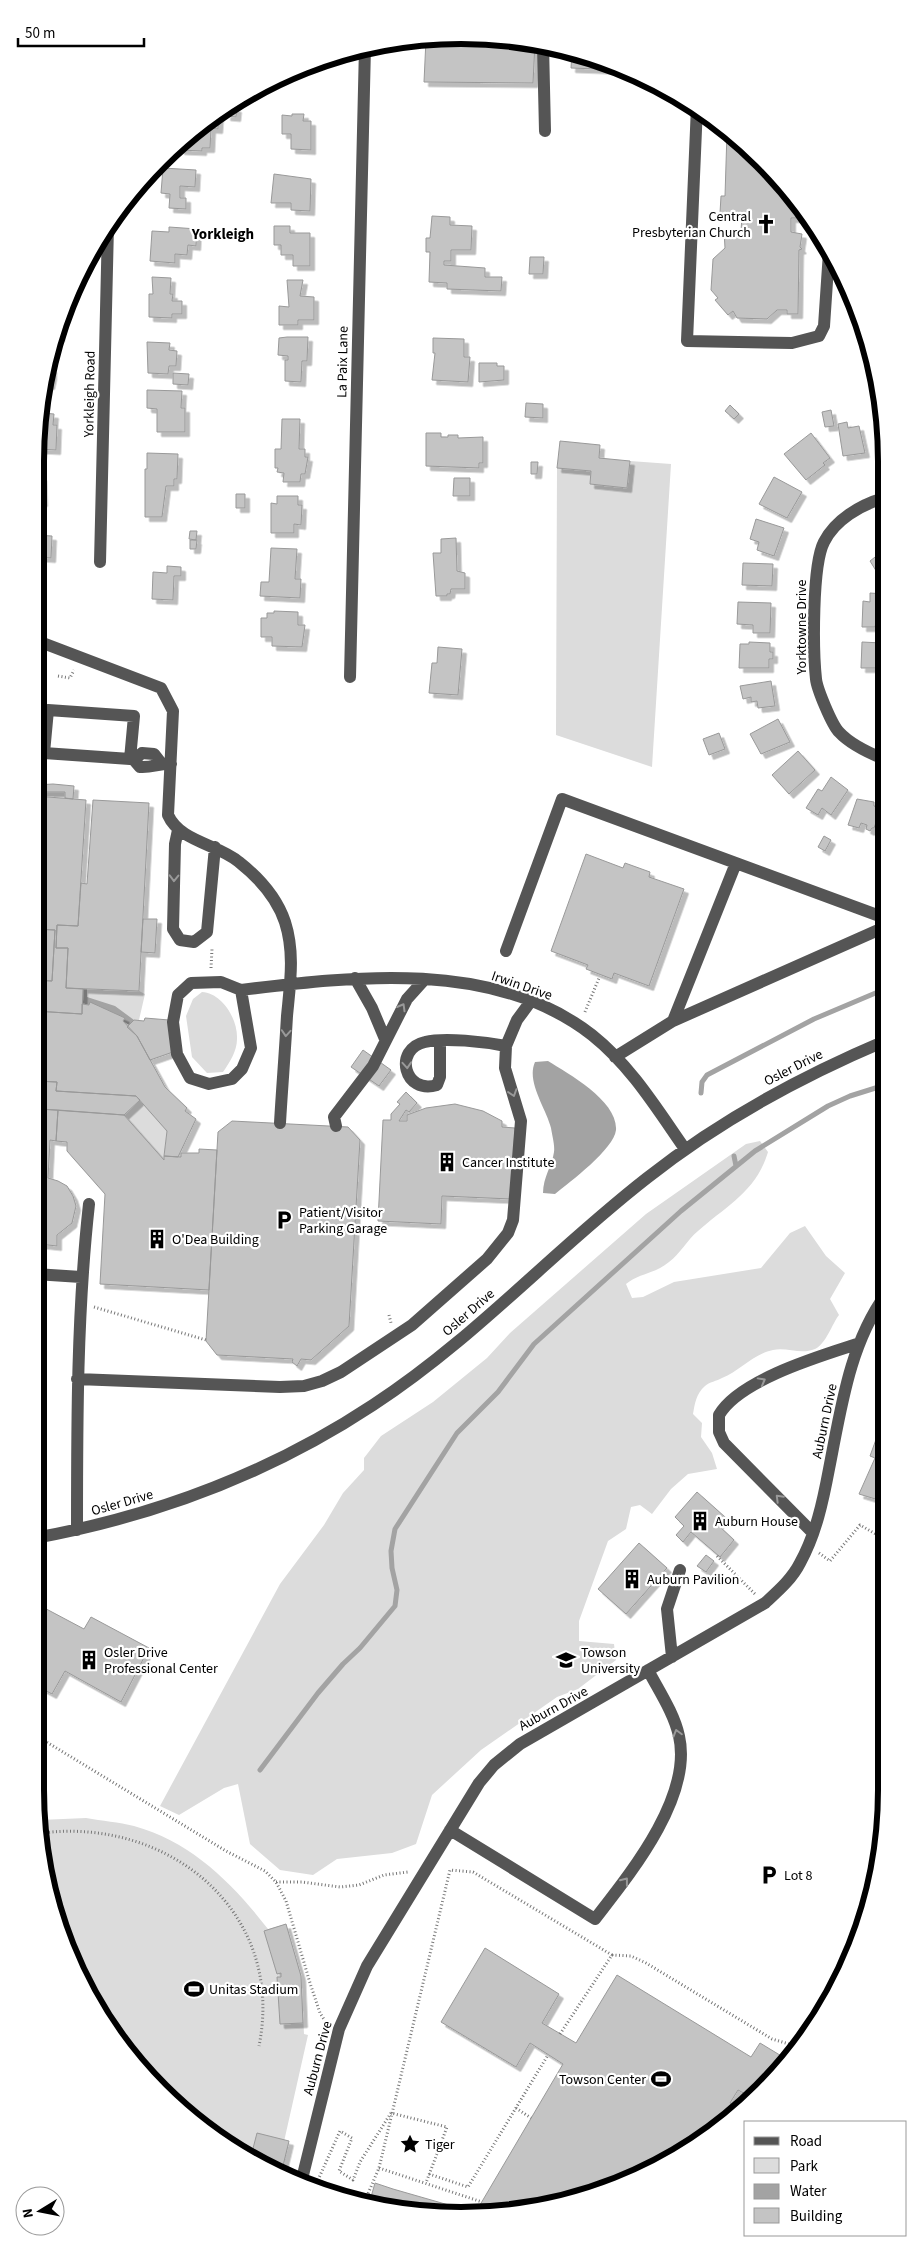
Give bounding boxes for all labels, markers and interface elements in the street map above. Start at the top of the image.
scale bar [18,15,144,47]
text: 50 m [25,23,55,44]
place label: Central Presbyterian Church [632,207,751,243]
church icon: Central Presbyterian Church [755,213,777,235]
district label: Yorkleigh [191,224,254,245]
street label: La Paix Lane [332,326,354,398]
street label: Yorkleigh Road [79,350,101,439]
street label: Yorktowne Drive [792,579,812,676]
one-way arrow [169,874,179,882]
street label: Irwin Drive [489,966,555,1006]
one-way arrow [396,1003,406,1012]
one-way arrow [281,1029,292,1037]
street label: Osler Drive [761,1045,826,1091]
one-way arrow [402,1061,413,1069]
one-way arrow [507,1088,517,1097]
building icon: Cancer Institute [436,1151,458,1173]
place label: Cancer Institute [462,1153,554,1173]
place label: Patient/Visitor Parking Garage [299,1203,387,1239]
parking icon: Patient/Visitor Parking Garage [273,1209,295,1231]
building icon: O'Dea Building [146,1228,168,1250]
place label: O'Dea Building [172,1230,259,1250]
street label: Osler Drive [438,1284,499,1341]
one-way arrow [757,1377,766,1387]
street label: Auburn Drive [807,1382,843,1461]
street label: Osler Drive [89,1485,156,1521]
one-way arrow [776,1495,785,1504]
building icon: Auburn House [689,1510,711,1532]
place label: Auburn House [715,1512,798,1532]
building icon: Auburn Pavilion [621,1568,643,1590]
place label: Auburn Pavilion [647,1570,739,1590]
place label: Osler Drive Professional Center [104,1643,218,1679]
place label: Towson University [581,1643,640,1679]
building icon: Osler Drive Professional Center [78,1649,100,1671]
school or university icon: Towson University [555,1649,577,1671]
street label: Auburn Drive [515,1682,592,1736]
one-way arrow [672,1729,683,1737]
parking icon: Lot 8 [758,1864,780,1886]
place label: Lot 8 [784,1866,813,1886]
one-way arrow [619,1878,627,1887]
sports icon: Unitas Stadium [183,1978,205,2000]
place label: Unitas Stadium [209,1980,298,2000]
street label: Auburn Drive [298,2019,337,2098]
sports icon: Towson Center [650,2068,672,2090]
place label: Towson Center [559,2070,646,2090]
legend [744,2121,907,2236]
text: Road [790,2131,822,2152]
place icon: Tiger [399,2133,421,2155]
place label: Tiger [425,2135,455,2155]
text: Park [790,2156,819,2177]
text: Water [790,2181,827,2202]
north arrow [15,2186,65,2236]
text: Building [790,2206,843,2227]
text: N [18,2207,39,2219]

